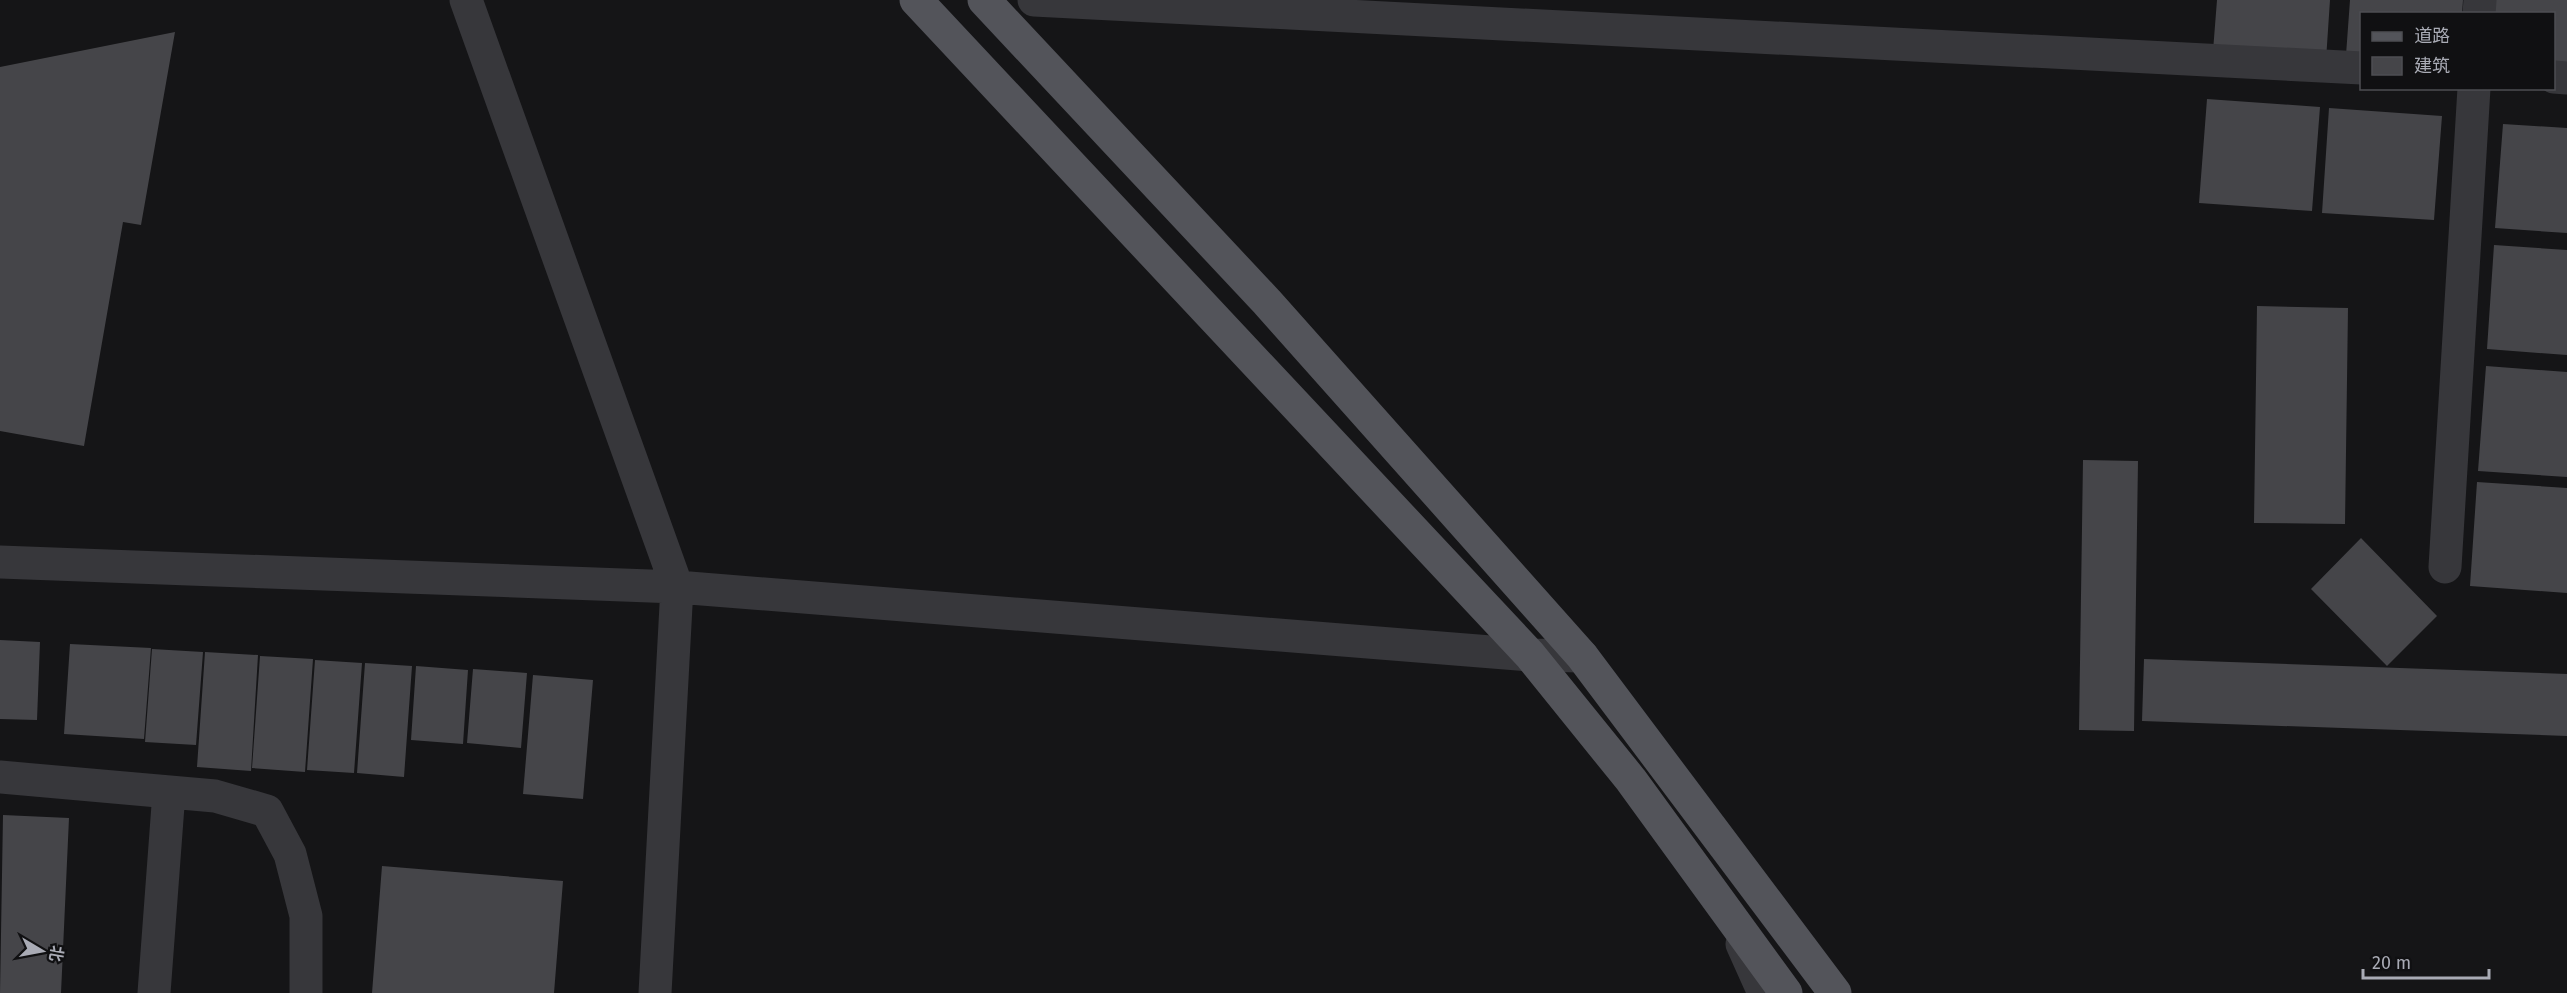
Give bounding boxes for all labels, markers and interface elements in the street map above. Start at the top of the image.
legend [2360,12,2555,90]
text: 道路 [2414,25,2450,47]
text: 建筑 [2414,55,2450,77]
north arrow [12,921,72,981]
scale bar [2363,942,2489,980]
text: 北 [46,944,67,963]
text: 20 m [2372,952,2411,974]

